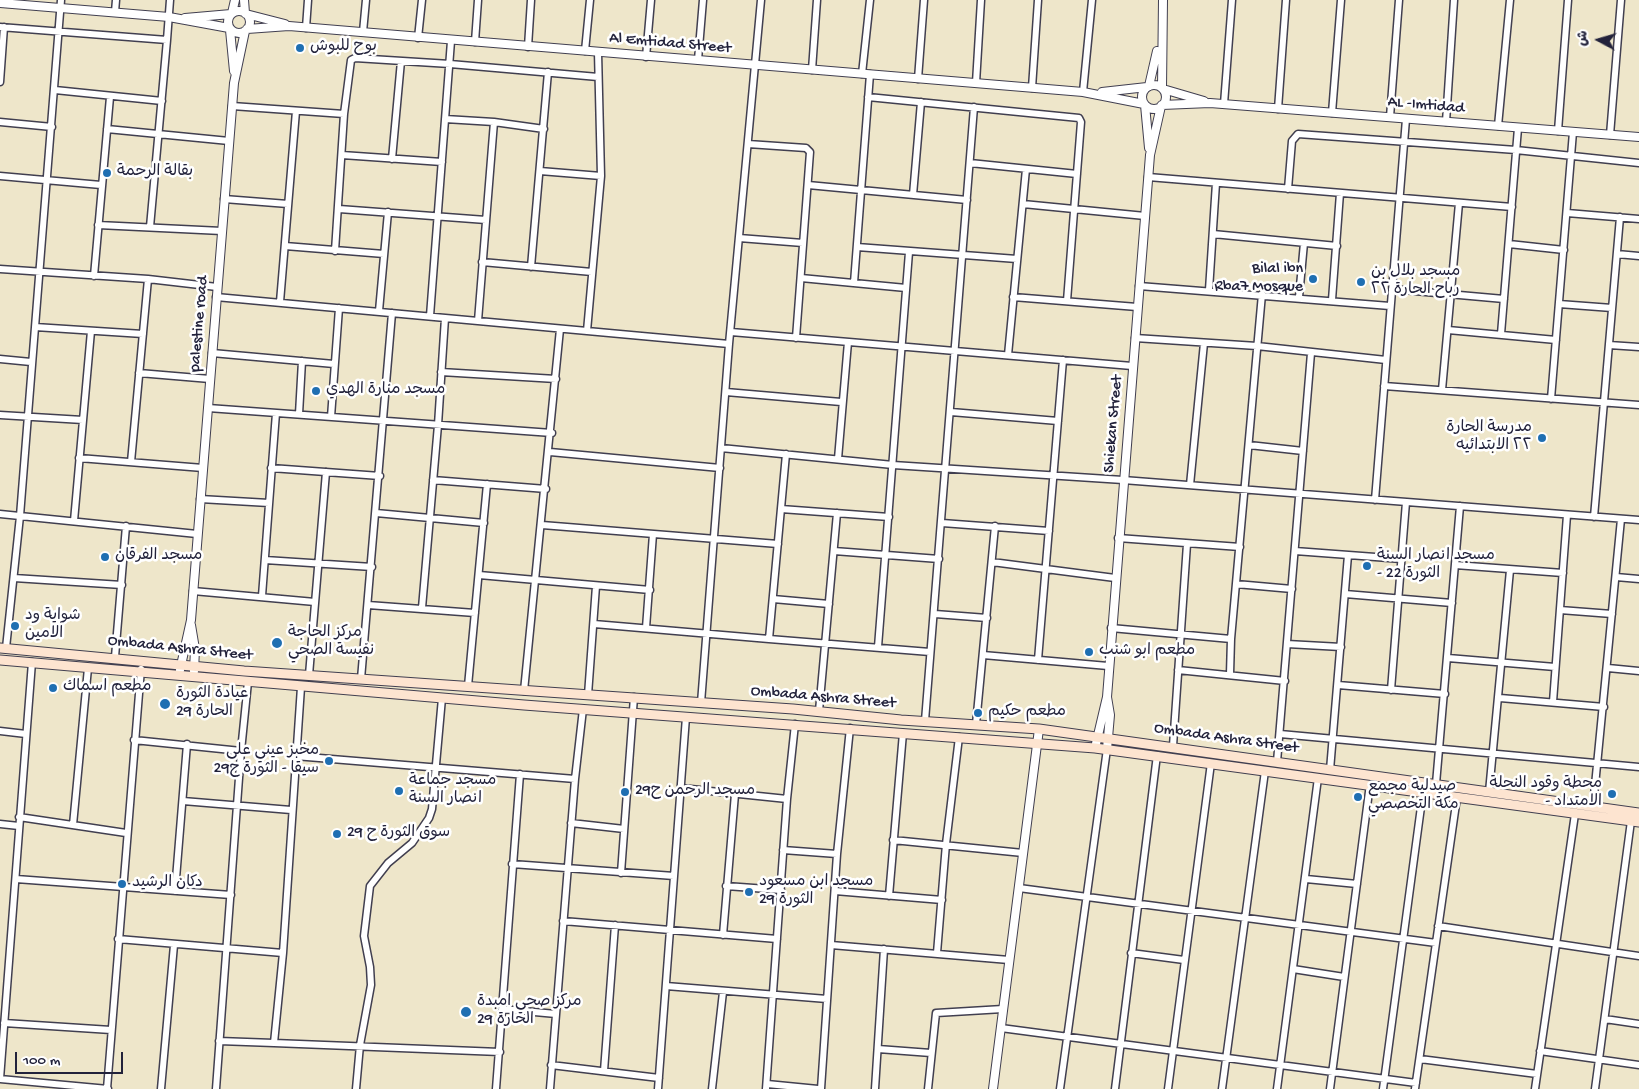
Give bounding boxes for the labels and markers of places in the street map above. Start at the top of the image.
place label: بوح للبوش [310,38,377,58]
marker: بوح للبوش [294,42,306,54]
place label: بقالة الرحمة [117,163,193,183]
marker: بقالة الرحمة [101,167,113,179]
place label: Bilal ibn Rba7 Mosque [1215,260,1303,298]
place label: مسجد بلال بن رباح الحارة ٢٢ [1371,263,1460,301]
marker: Bilal ibn Rba7 Mosque [1307,273,1319,285]
marker: مسجد بلال بن رباح الحارة ٢٢ [1355,276,1367,288]
place label: مسجد منارة الهدي [326,381,445,401]
marker: مسجد منارة الهدي [310,385,322,397]
place label: مدرسة الحارة ٢٢ الابتدائيه [1446,419,1532,457]
marker: مدرسة الحارة ٢٢ الابتدائيه [1536,432,1548,444]
place label: مسجد الفرقان [115,547,202,567]
place label: مسجد انصار السنة - الثورة 22 [1377,547,1495,585]
marker: مسجد الفرقان [99,551,111,563]
marker: مسجد انصار السنة - الثورة 22 [1361,560,1373,572]
place label: شواية ود الامين [25,607,81,645]
marker: شواية ود الامين [9,620,21,632]
place label: مركز الحاجة نفيسة الصحي [288,624,374,662]
marker: مركز الحاجة نفيسة الصحي [270,636,284,650]
place label: مطعم ابو شنب [1099,642,1195,662]
marker: مطعم ابو شنب [1083,646,1095,658]
place label: مطعم اسماك [63,678,151,698]
marker: مطعم اسماك [47,682,59,694]
place label: عيادة الثورة الحارة 29 [176,685,248,723]
marker: عيادة الثورة الحارة 29 [158,697,172,711]
place label: مطعم حكيم [988,703,1066,723]
marker: مطعم حكيم [972,707,984,719]
place label: مخبز عيني على سيقا - الثورة ح29 [214,742,319,780]
marker: مخبز عيني على سيقا - الثورة ح29 [323,755,335,767]
place label: مسجد جماعة انصار السنة [409,772,496,810]
place label: محطة وقود النحلة - الامتداد [1490,775,1602,813]
place label: صيدلية مجمع مكة التخصصي [1368,778,1458,816]
place label: مسجد الرحمن ح29 [635,782,755,802]
marker: مسجد جماعة انصار السنة [393,785,405,797]
marker: مسجد الرحمن ح29 [619,786,631,798]
marker: محطة وقود النحلة - الامتداد [1606,788,1618,800]
marker: صيدلية مجمع مكة التخصصي [1352,791,1364,803]
place label: سوق الثورة ح 29 [347,824,450,844]
marker: سوق الثورة ح 29 [331,828,343,840]
place label: مسجد ابن مسعود الثورة 29 [759,873,873,911]
place label: دكان الرشيد [132,874,203,894]
marker: دكان الرشيد [116,878,128,890]
marker: مسجد ابن مسعود الثورة 29 [743,886,755,898]
place label: مركز صحي امبدة الحارة 29 [477,993,582,1031]
marker: مركز صحي امبدة الحارة 29 [459,1005,473,1019]

